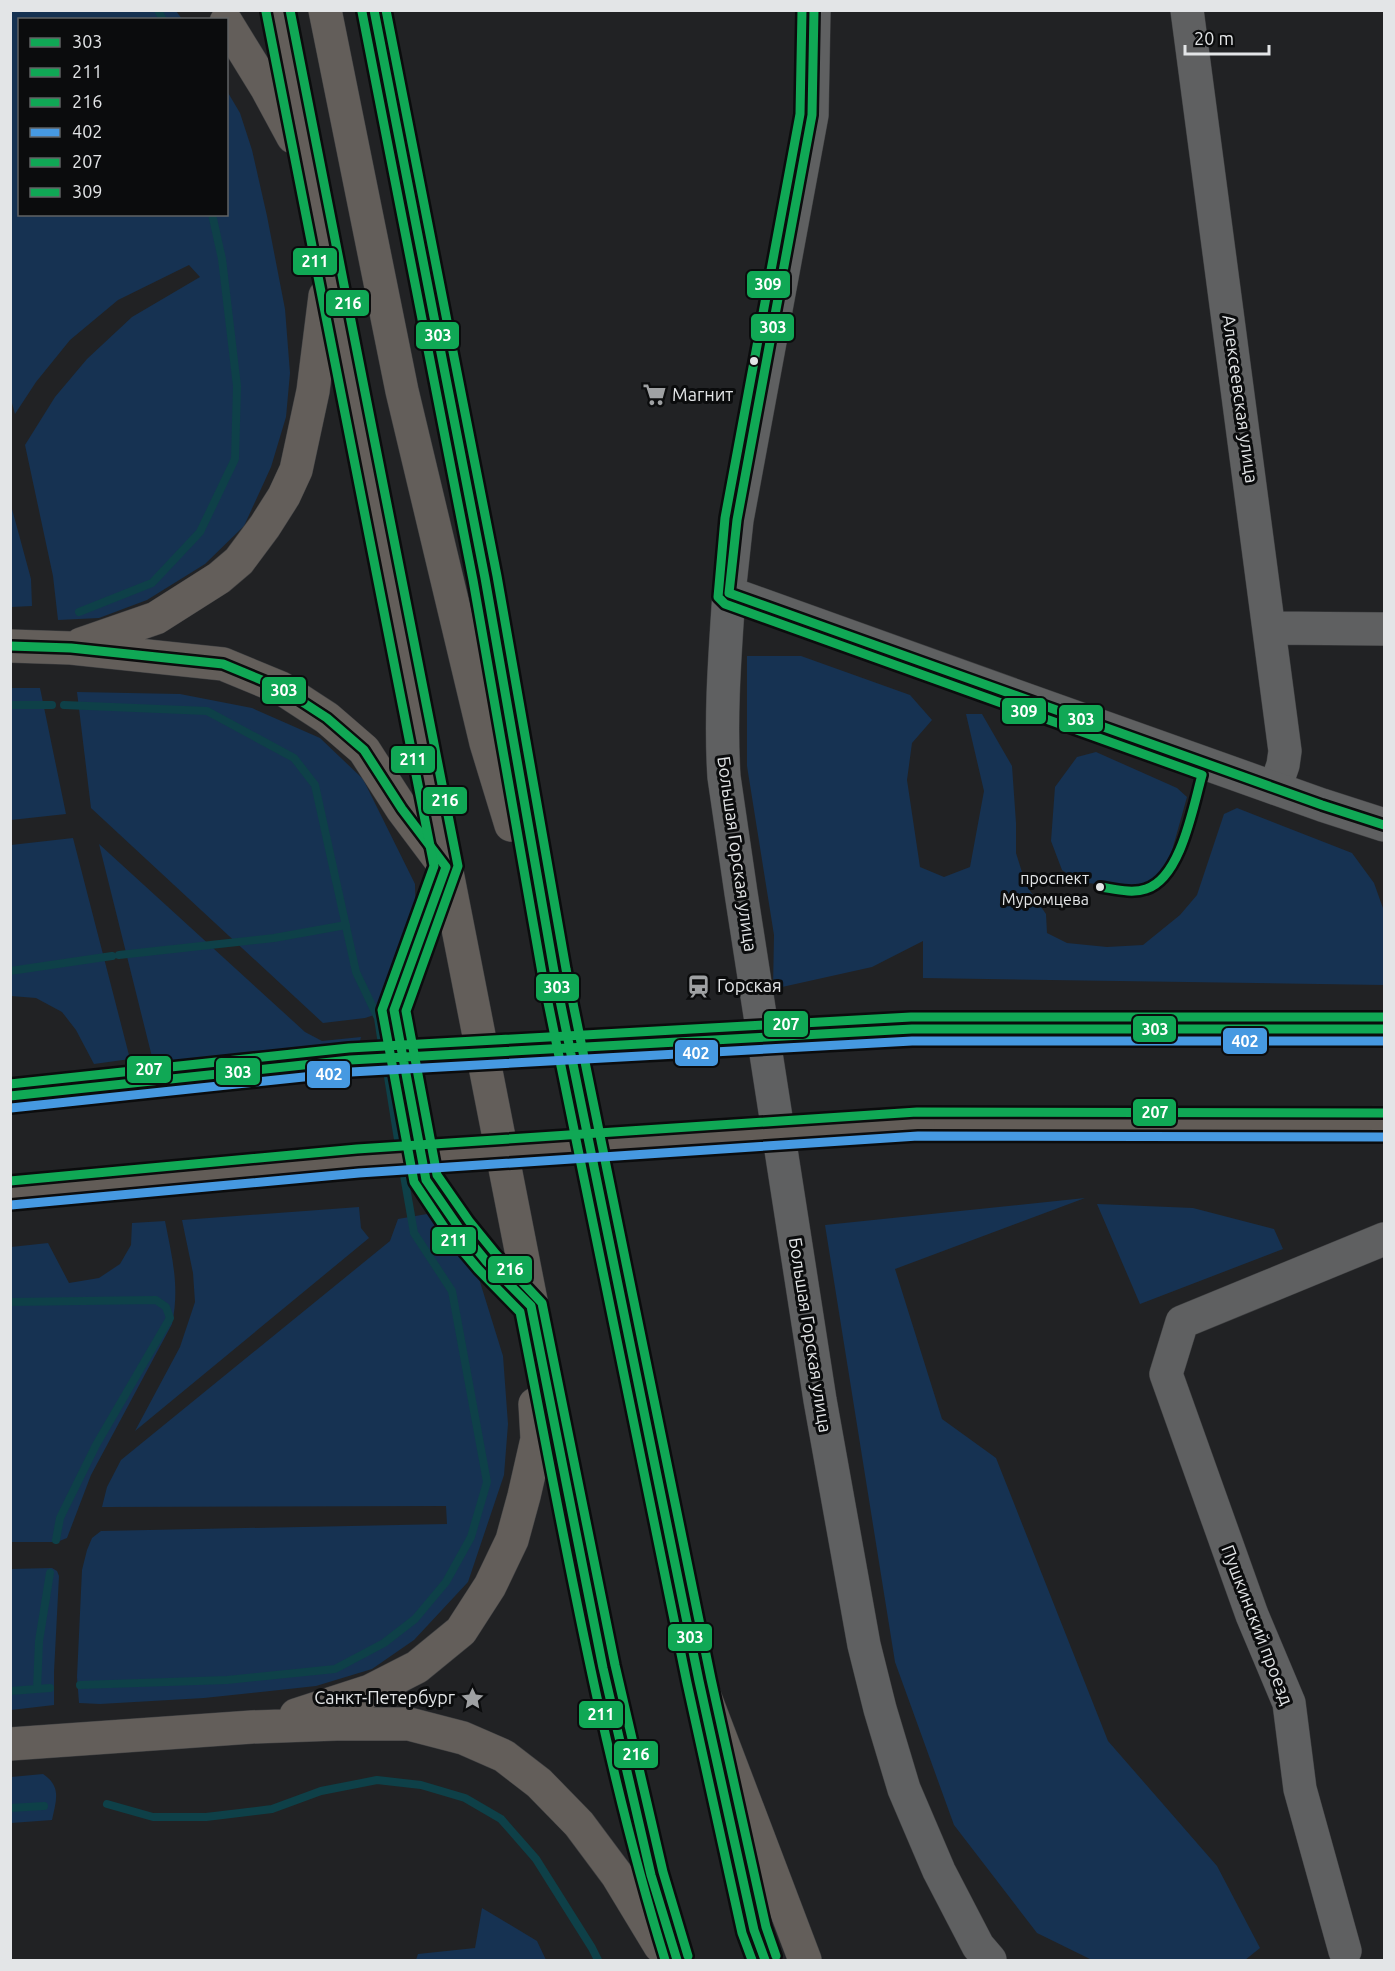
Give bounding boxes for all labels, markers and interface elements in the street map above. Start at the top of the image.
legend [18,18,228,216]
scale bar [1185,18,1269,56]
text: 20 m [1194,28,1234,48]
text: 303 [72,31,102,51]
text: 211 [72,61,102,81]
text: 216 [72,91,102,111]
text: 402 [72,121,102,141]
text: 207 [72,151,102,171]
text: 309 [72,181,102,201]
line badge: 211 [292,247,338,276]
text: 211 [301,252,329,270]
line badge: 309 [746,270,791,299]
text: 309 [754,275,782,293]
line badge: 216 [325,289,370,317]
text: 216 [334,294,362,312]
line badge: 303 [750,313,795,342]
street label: Алексеевская улица [1219,313,1263,484]
text: 303 [759,318,787,336]
line badge: 303 [415,321,460,350]
text: 303 [424,326,452,344]
unlabelled marker [748,355,760,367]
supermarket icon: Магнит [641,382,667,408]
place label: Магнит [672,384,733,404]
line badge: 303 [261,676,307,705]
text: 303 [270,681,298,699]
line badge: 309 [1001,697,1047,725]
text: 309 [1010,702,1038,720]
line badge: 303 [1058,704,1104,733]
text: 303 [1067,710,1095,728]
line badge: 211 [390,745,436,774]
text: 211 [399,750,427,768]
street label: Большая Горская улица [714,755,762,953]
line badge: 216 [422,786,468,815]
text: 216 [431,791,459,809]
place label: проспект Муромцева [1002,869,1089,908]
marker: проспект Муромцева [1094,881,1106,893]
line badge: 303 [535,973,580,1002]
station icon: Горская [686,973,712,999]
place label: Горская [717,975,782,995]
text: 303 [543,978,571,996]
line badge: 207 [763,1010,809,1038]
text: 207 [772,1015,800,1033]
line badge: 303 [1132,1015,1177,1043]
text: 303 [1141,1020,1169,1038]
line badge: 402 [1222,1027,1268,1055]
text: 402 [1231,1032,1259,1050]
line badge: 402 [674,1039,719,1067]
text: 402 [682,1044,710,1062]
line badge: 207 [126,1055,172,1084]
line badge: 303 [215,1057,261,1086]
text: 207 [135,1060,163,1078]
line badge: 402 [306,1060,351,1089]
text: 303 [224,1063,252,1081]
text: 402 [315,1065,343,1083]
line badge: 207 [1132,1098,1177,1127]
text: 207 [1141,1103,1169,1121]
line badge: 211 [431,1226,477,1255]
text: 211 [440,1231,468,1249]
street label: Большая Горская улица [786,1236,836,1434]
line badge: 216 [487,1255,533,1284]
text: 216 [496,1260,524,1278]
street label: Пушкинский проезд [1218,1542,1298,1708]
line badge: 303 [667,1623,713,1652]
text: 303 [676,1628,704,1646]
place icon: Санкт-Петербург [460,1685,486,1711]
place label: Санкт-Петербург [314,1687,455,1707]
line badge: 211 [578,1700,624,1729]
text: 211 [587,1705,615,1723]
line badge: 216 [613,1740,659,1769]
text: 216 [622,1745,650,1763]

